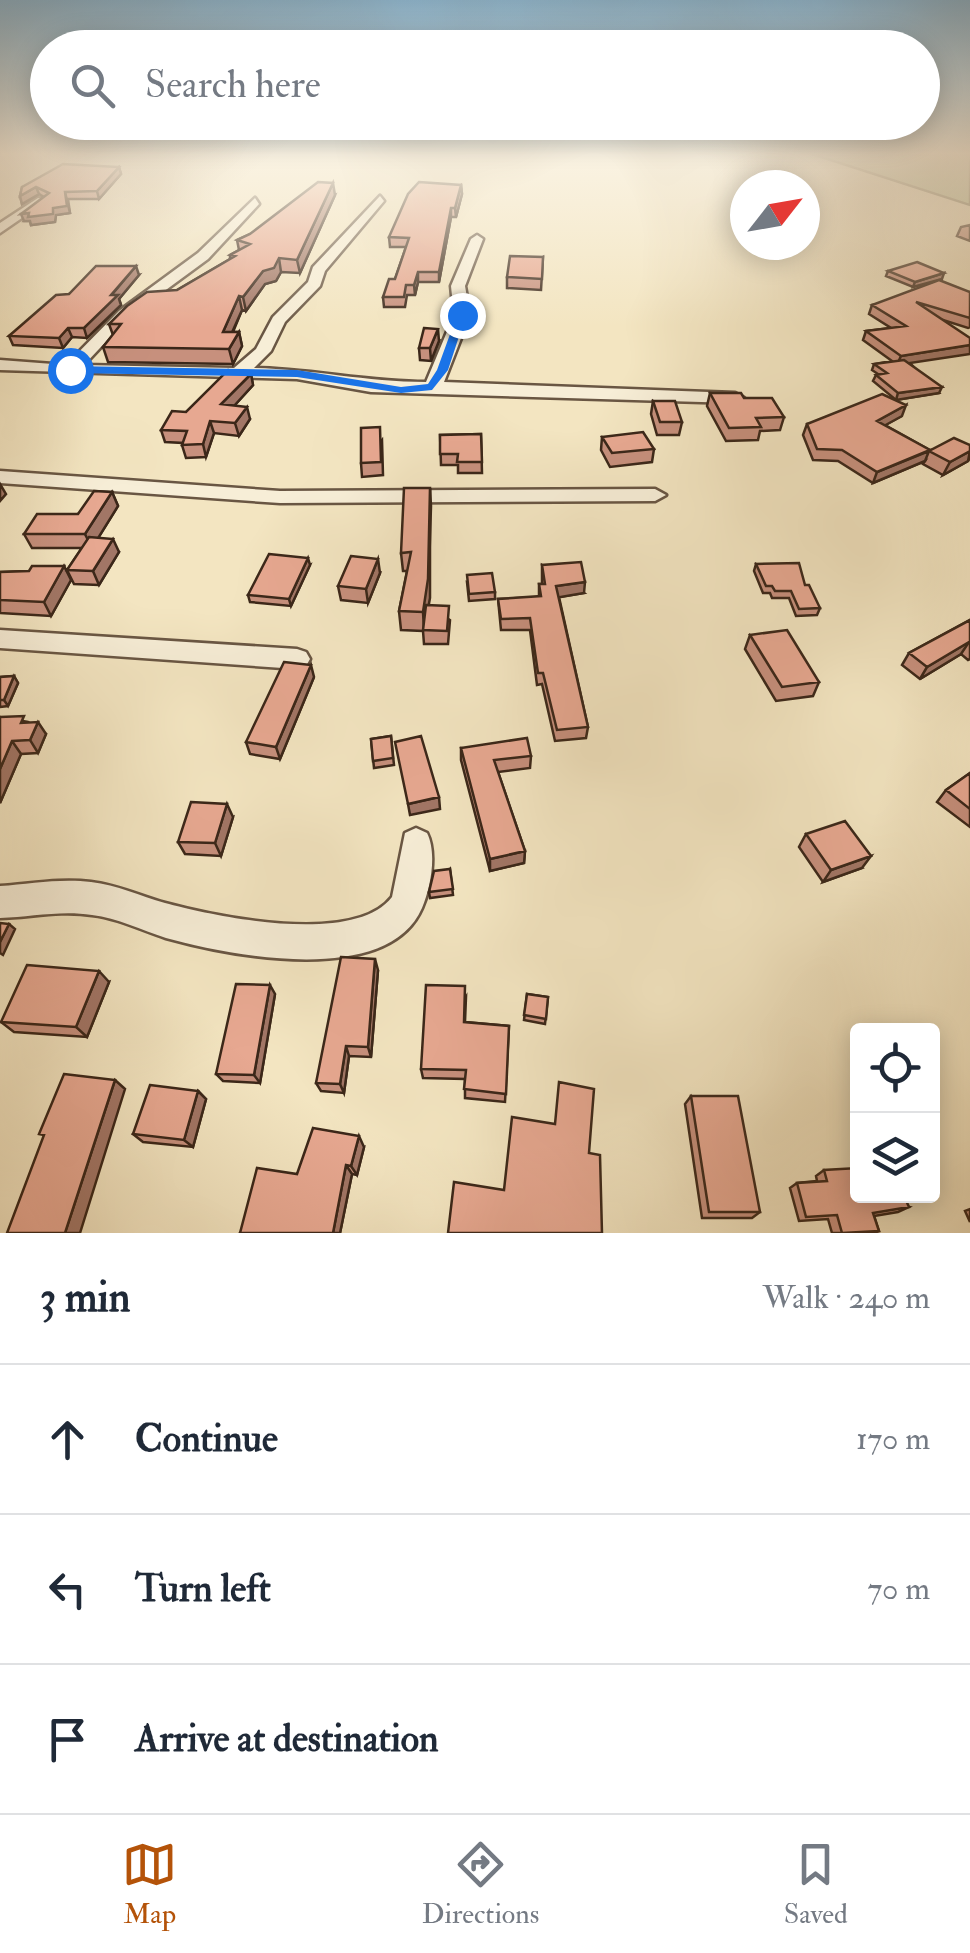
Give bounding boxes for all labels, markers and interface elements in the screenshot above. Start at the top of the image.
search box [30,30,940,140]
icon: search [65,58,120,113]
text: Search here [145,61,321,109]
north arrow [730,170,820,260]
route end [440,293,486,339]
route start [48,348,94,394]
map controls [850,1023,940,1203]
button: locate [850,1023,940,1113]
button: layers [850,1113,940,1203]
text: 3 min [40,1272,130,1324]
text: Walk · 240 m [762,1278,930,1318]
icon: ahead [40,1412,95,1467]
text: Continue [135,1415,278,1463]
text: 170 m [856,1419,930,1459]
icon: left [40,1562,95,1617]
text: Turn left [135,1565,271,1613]
text: 70 m [867,1569,930,1609]
icon: arrive [40,1712,95,1767]
text: Arrive at destination [135,1715,439,1763]
tab: Map [122,1837,177,1932]
tab: Directions [422,1837,539,1932]
tab: Saved [784,1837,848,1932]

